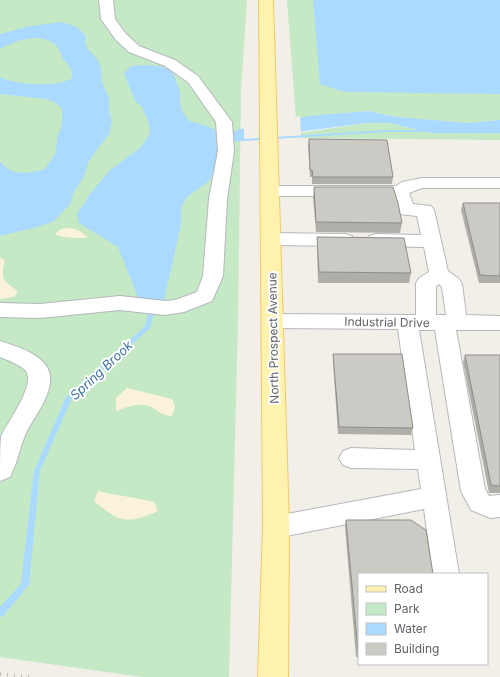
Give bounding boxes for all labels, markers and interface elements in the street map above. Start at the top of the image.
street label: North Prospect Avenue [264,272,282,404]
street label: Industrial Drive [344,314,430,330]
water label: Spring Brook [66,336,136,403]
legend [358,573,488,665]
text: Road [394,581,423,596]
text: Park [394,601,420,616]
text: Water [394,621,428,636]
text: Building [394,641,439,656]

